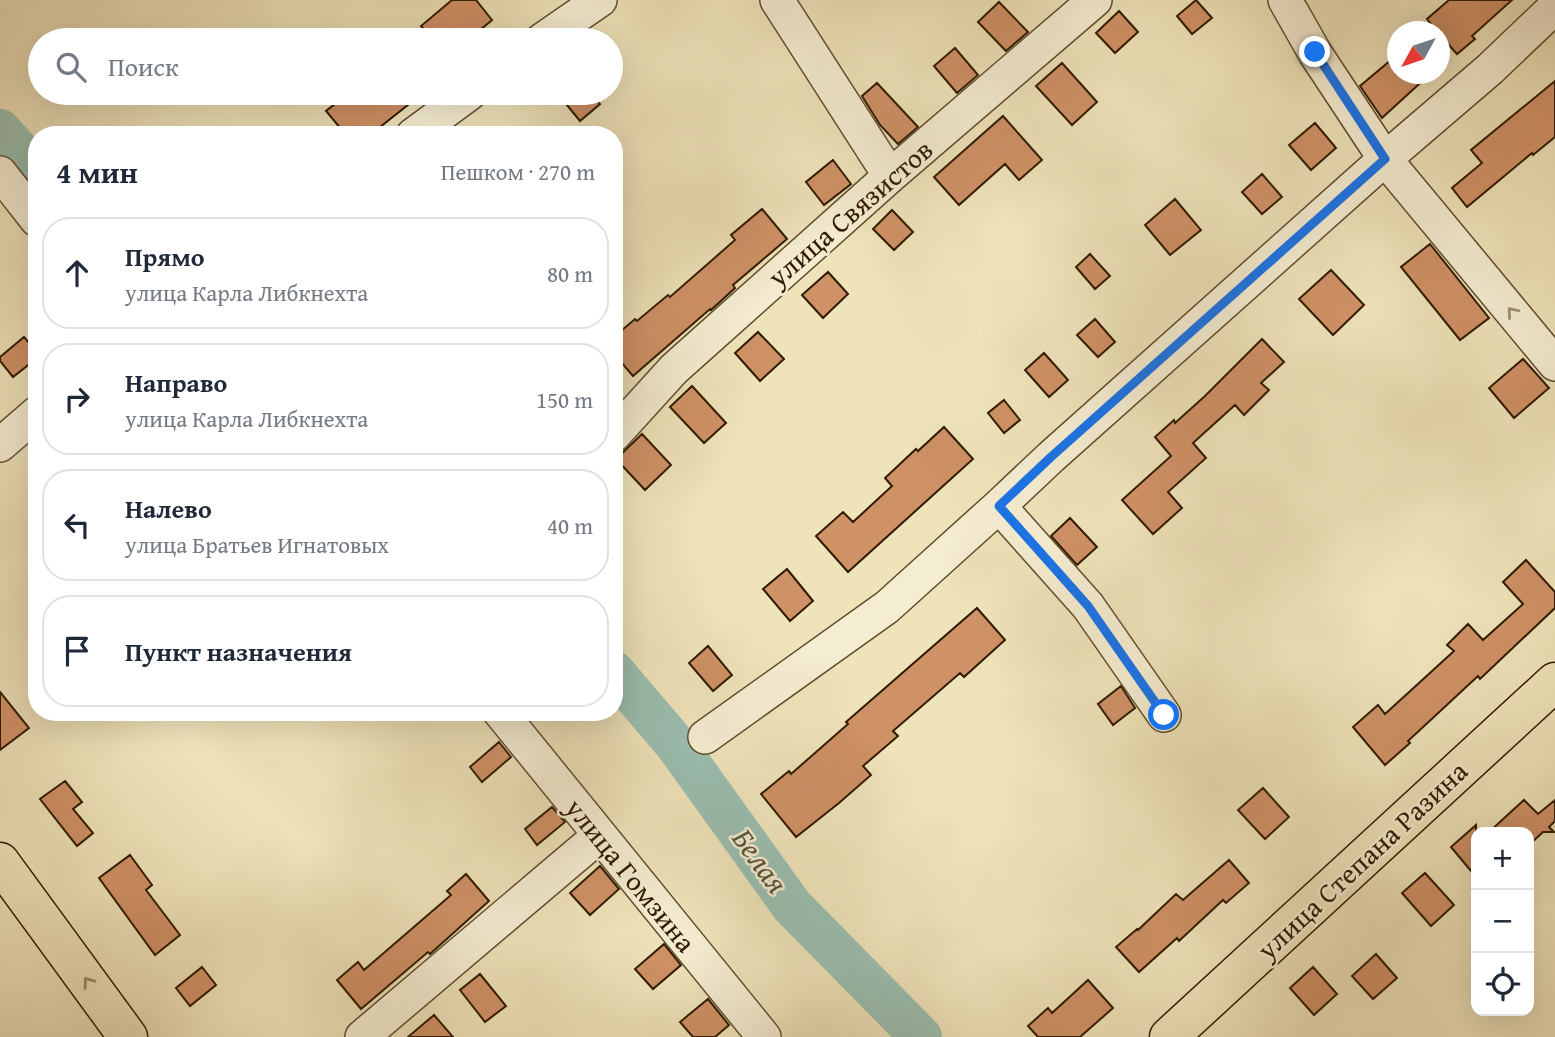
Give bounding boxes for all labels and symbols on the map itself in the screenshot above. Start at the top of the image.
north arrow [1387,21,1450,84]
route end [1299,36,1330,67]
street label: улица Связистов [757,129,941,297]
one-way arrow [1507,307,1520,319]
route start [1148,699,1179,730]
street label: улица Степана Разина [1246,750,1477,969]
street label: улица Гомзина [556,788,707,961]
water label: Белая [722,819,800,902]
one-way arrow [83,977,96,990]

